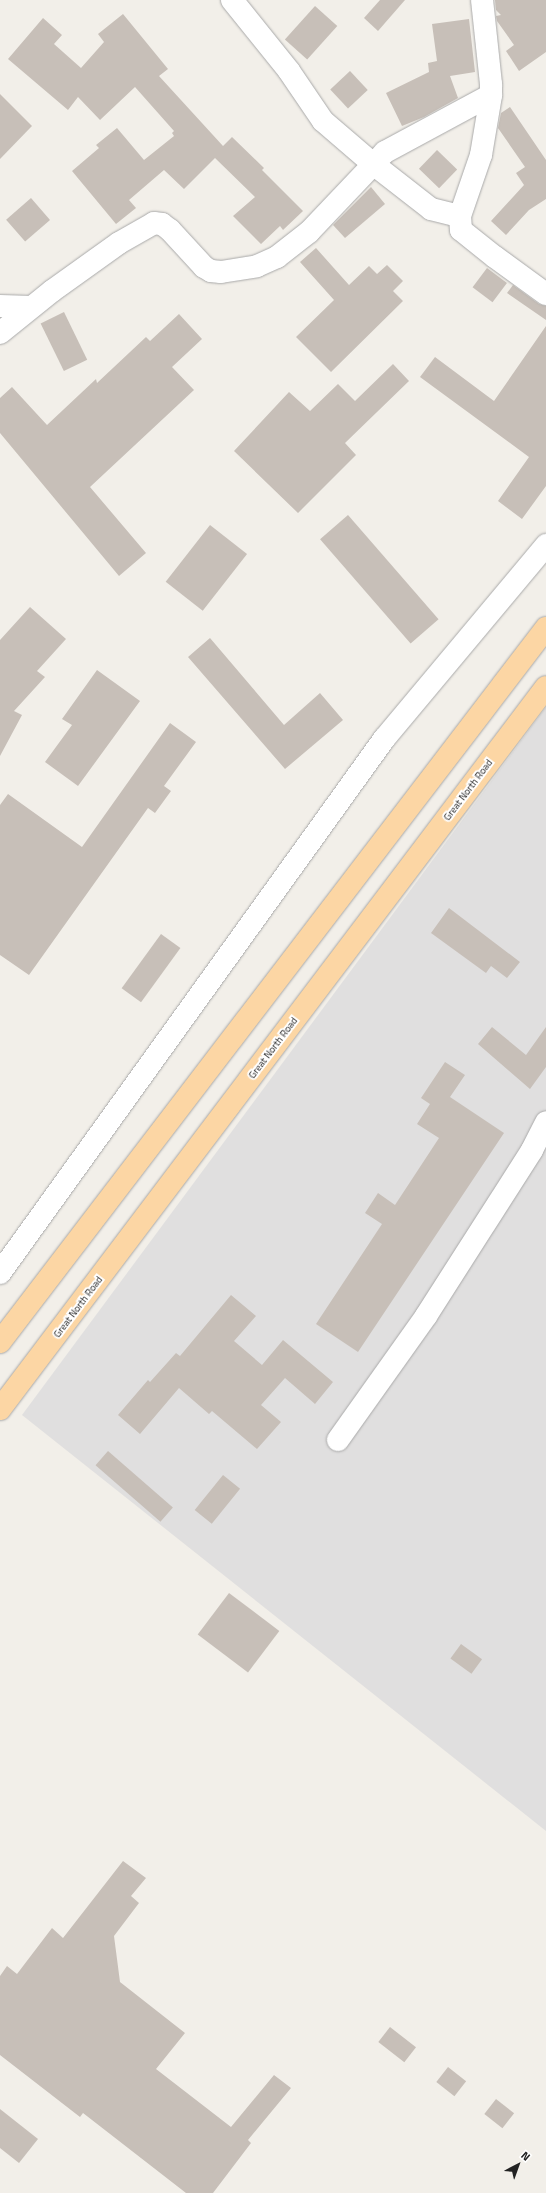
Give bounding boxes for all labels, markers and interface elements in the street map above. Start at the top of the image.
street label: Great North Road [441,757,495,823]
street label: Great North Road [246,1015,300,1081]
street label: Great North Road [51,1274,105,1340]
north arrow [498,2145,538,2185]
text: N [518,2147,534,2164]

